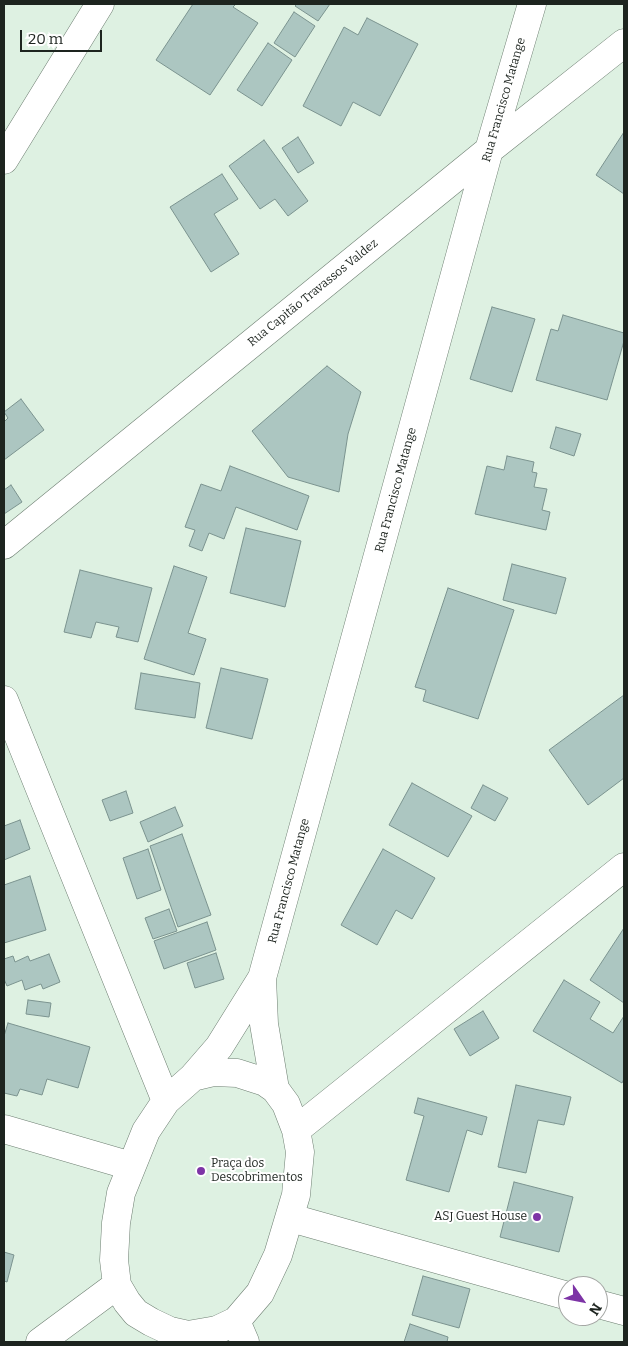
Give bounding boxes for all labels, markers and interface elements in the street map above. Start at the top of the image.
scale bar [22,20,105,52]
text: 20 m [28,30,63,48]
street label: Rua Francisco Matange [479,36,529,164]
street label: Rua Capitão Travassos Valdez [245,236,381,350]
street label: Rua Francisco Matange [372,426,420,554]
street label: Rua Francisco Matange [265,817,313,945]
place label: Praça dos Descobrimentos [211,1157,303,1185]
marker: Praça dos Descobrimentos [195,1165,207,1177]
place label: ASJ Guest House [434,1210,527,1224]
marker: ASJ Guest House [531,1211,543,1223]
north arrow [558,1276,608,1326]
text: N [585,1300,605,1318]

